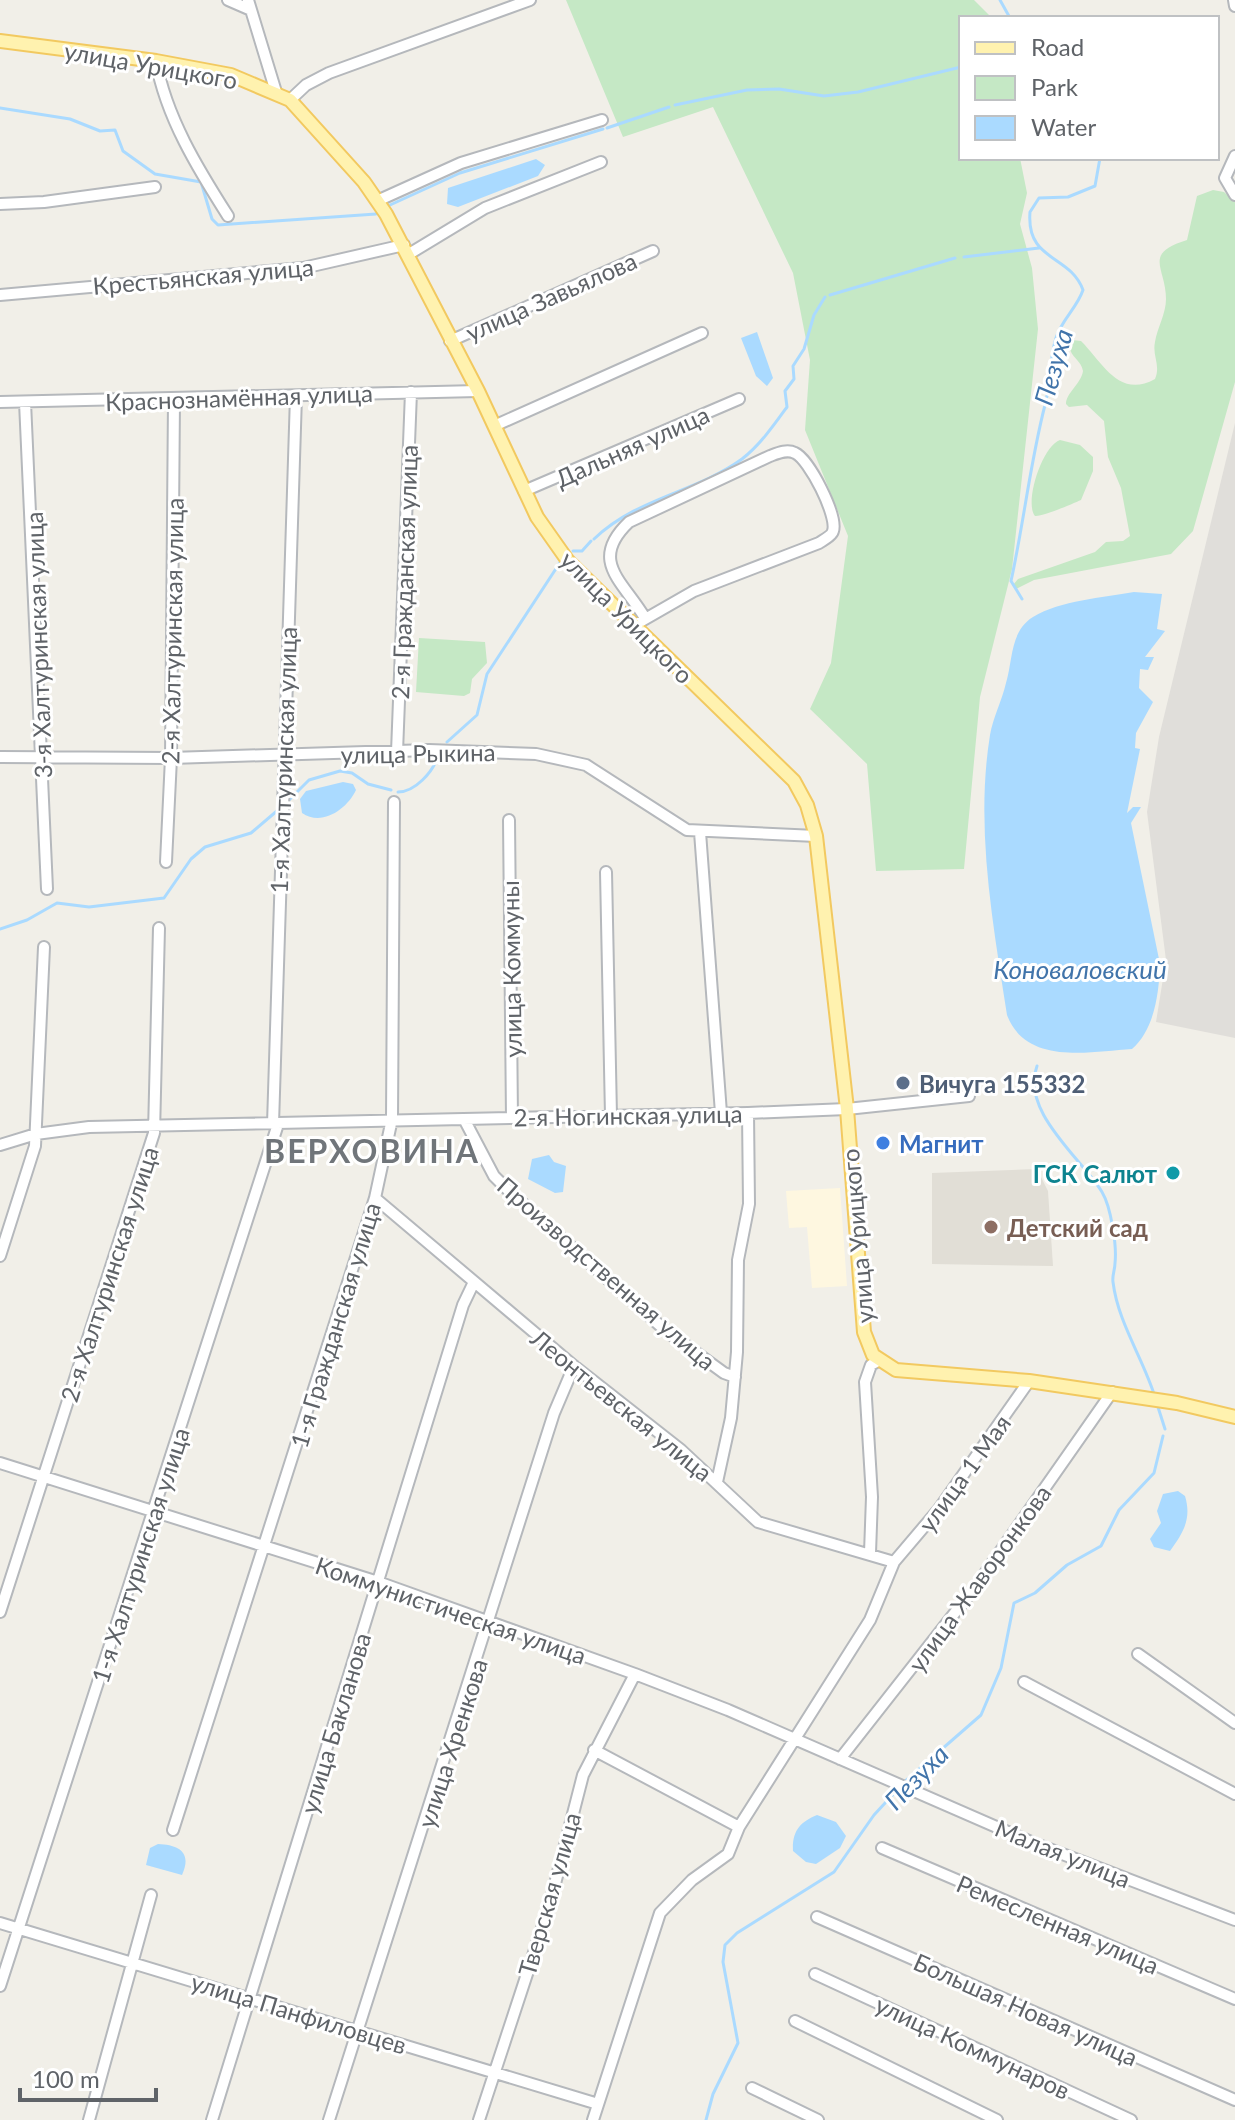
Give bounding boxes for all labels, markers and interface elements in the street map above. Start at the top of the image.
legend [959,16,1219,160]
text: Road [1031,32,1084,61]
street label: улица Урицкого [62,35,240,95]
text: Park [1031,72,1079,101]
text: Water [1031,112,1096,141]
street label: улица Завьялова [461,245,641,347]
street label: Крестьянская улица [91,252,315,300]
water label: Пезуха [1027,325,1079,409]
street label: Краснознамённая улица [105,378,373,416]
street label: Дальняя улица [551,399,713,493]
street label: 2-я Гражданская улица [385,444,423,700]
street label: 2-я Халтуринская улица [155,497,189,765]
street label: 3-я Халтуринская улица [19,511,57,779]
street label: улица Урицкого [555,545,699,689]
street label: 1-я Халтуринская улица [264,626,302,894]
street label: улица Рыкина [340,737,496,769]
street label: улица Коммуны [495,880,527,1058]
water label: Коноваловский [993,953,1167,985]
place label: Вичуга 155332 [919,1069,1085,1098]
marker: Вичуга 155332 [894,1074,912,1092]
street label: 2-я Ногинская улица [513,1099,743,1131]
place label: Магнит [899,1129,984,1158]
district label: ВЕРХОВИНА [264,1131,480,1170]
marker: Магнит [874,1134,892,1152]
street label: 2-я Халтуринская улица [54,1143,164,1405]
street label: улица Урицкого [835,1147,879,1325]
place label: ГСК Салют [1033,1159,1158,1188]
marker: ГСК Салют [1164,1164,1182,1182]
street label: Производственная улица [492,1170,722,1376]
street label: 1-я Гражданская улица [284,1199,386,1451]
place label: Детский сад [1007,1213,1148,1242]
marker: Детский сад [982,1218,1000,1236]
street label: Леонтьевская улица [525,1322,718,1487]
street label: улица 1 Мая [912,1409,1016,1537]
street label: 1-я Халтуринская улица [85,1424,195,1686]
street label: улица Жаворонкова [901,1479,1057,1677]
street label: Коммунистическая улица [312,1550,590,1670]
street label: улица Бакланова [294,1629,376,1817]
street label: улица Хренкова [411,1655,493,1831]
water label: Пезуха [877,1738,955,1816]
street label: Тверская улица [512,1809,586,1979]
street label: Малая улица [991,1813,1135,1893]
street label: Ремесленная улица [953,1868,1163,1980]
street label: Большая Новая улица [909,1947,1143,2071]
street label: улица Панфиловцев [188,1966,410,2060]
street label: улица Коммунаров [871,1989,1075,2105]
scale bar [20,2052,156,2102]
text: 100 m [32,2064,100,2093]

